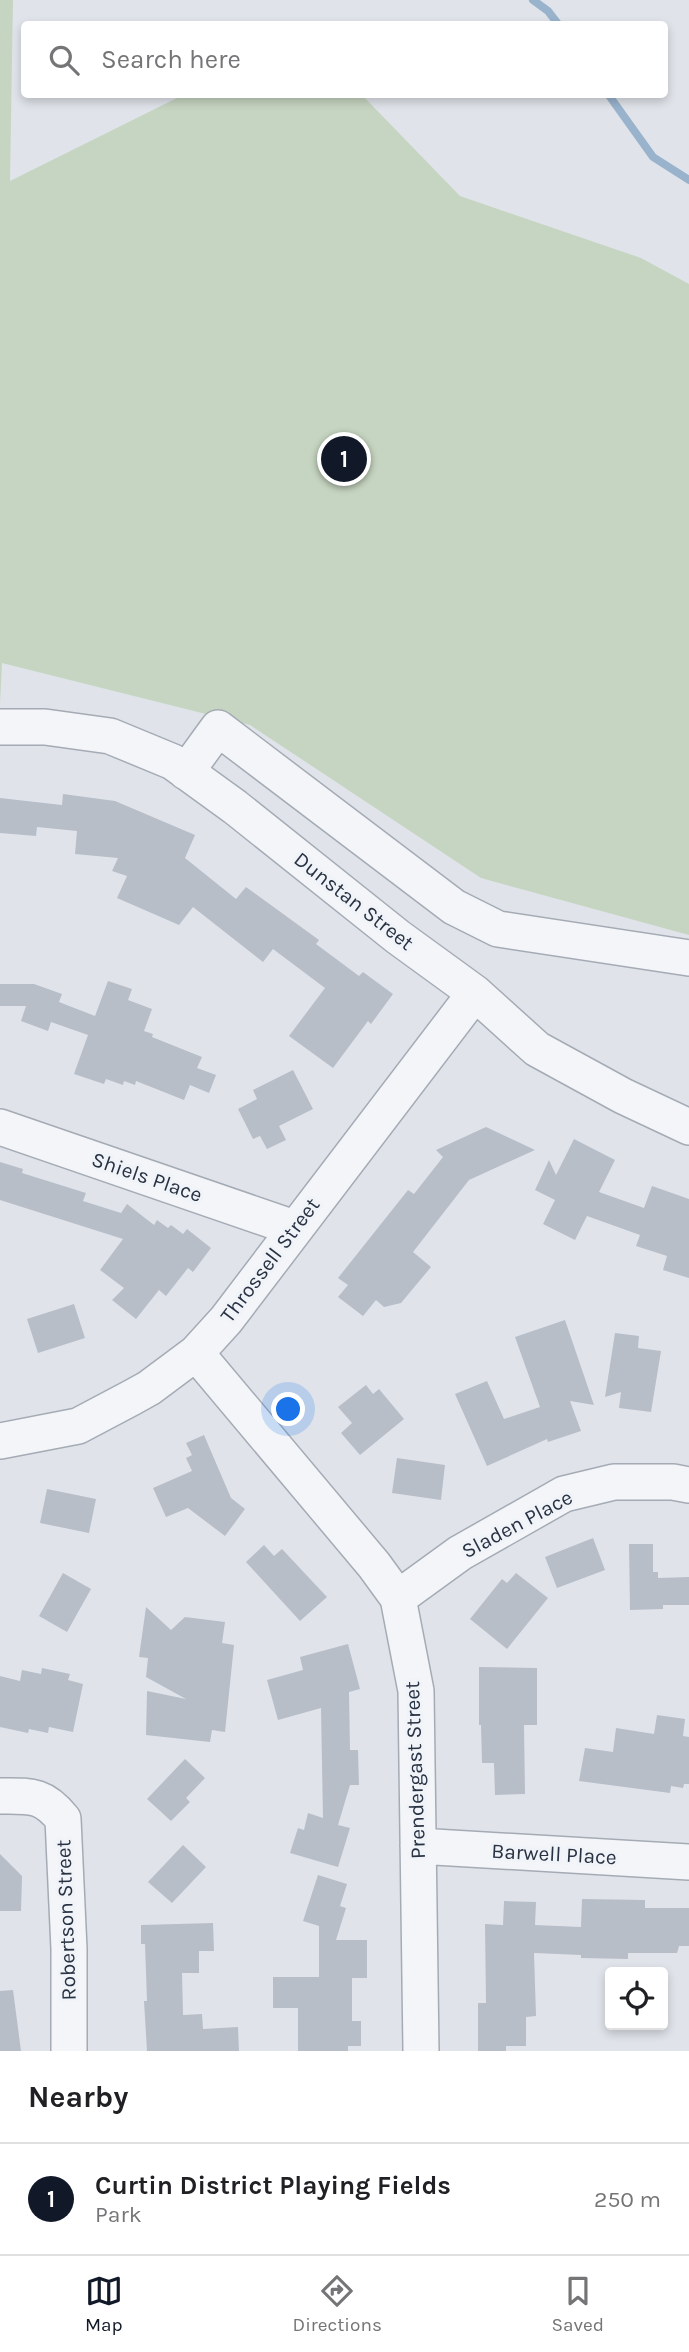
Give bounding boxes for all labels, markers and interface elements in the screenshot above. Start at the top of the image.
search box [21,21,668,98]
icon: search [45,41,83,79]
text: Search here [101,44,241,75]
pin: 1 [321,433,367,485]
street label: Dunstan Street [289,847,419,955]
street label: Shiels Place [89,1147,205,1207]
street label: Throssell Street [215,1193,325,1327]
your location [271,1392,305,1426]
street label: Sladen Place [458,1485,576,1563]
street label: Prendergast Street [400,1680,430,1859]
street label: Robertson Street [51,1839,81,2001]
street label: Barwell Place [491,1839,617,1869]
map controls [605,1967,668,2030]
button: locate [605,1967,668,2030]
text: Nearby [28,2079,128,2115]
text: Curtin District Playing Fields [95,2170,451,2201]
text: 1 [47,2186,55,2213]
text: 250 m [594,2186,661,2213]
text: Park [95,2201,142,2228]
tab: Map [85,2272,123,2336]
tab: Directions [293,2272,382,2336]
tab: Saved [552,2272,604,2336]

